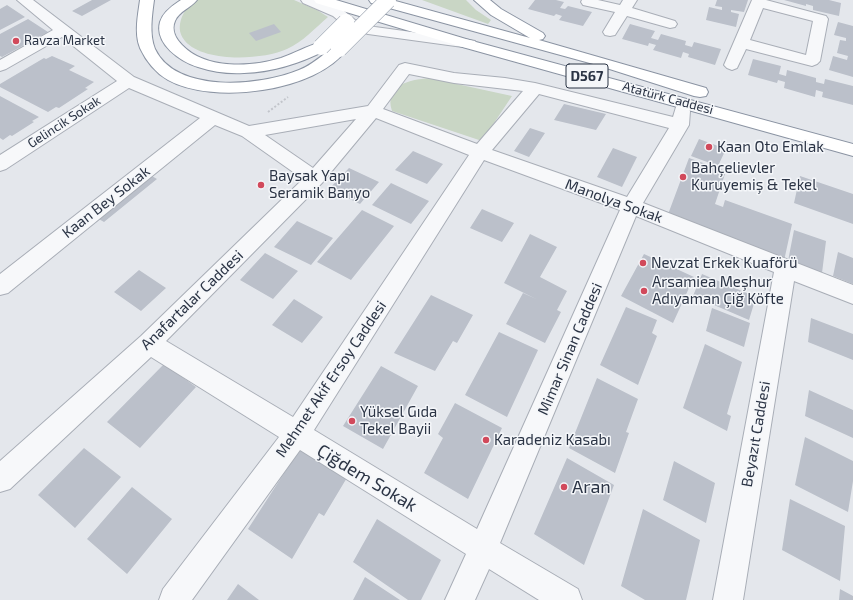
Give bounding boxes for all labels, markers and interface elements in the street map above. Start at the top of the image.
place label: Ravza Market [24,33,105,49]
marker: Ravza Market [11,36,21,46]
road number: D567 [566,64,608,88]
street label: Atatürk Caddesi [621,78,715,118]
street label: Gelincik Sokak [25,93,103,151]
place label: Kaan Oto Emlak [717,138,824,156]
marker: Kaan Oto Emlak [704,142,714,152]
place label: Bahçelievler Kuruyemiş & Tekel [691,159,817,194]
street label: Kaan Bey Sokak [59,162,153,242]
place label: Baysak Yapı Seramik Banyo [269,167,370,202]
marker: Bahçelievler Kuruyemiş & Tekel [678,172,688,182]
street label: Manolya Sokak [563,175,665,227]
marker: Baysak Yapı Seramik Banyo [256,180,266,190]
street label: Anafartalar Caddesi [137,246,247,354]
place label: Nevzat Erkek Kuaförü [651,254,798,272]
marker: Nevzat Erkek Kuaförü [638,258,648,268]
place label: Arsamiea Meşhur Adıyaman Çiğ Köfte [652,273,784,308]
street label: Mimar Sinan Caddesi [534,280,606,418]
marker: Arsamiea Meşhur Adıyaman Çiğ Köfte [639,286,649,296]
street label: Mehmet Akif Ersoy Caddesi [272,297,390,461]
street label: Beyazıt Caddesi [738,380,774,488]
place label: Yüksel Gıda Tekel Bayii [360,403,437,438]
marker: Yüksel Gıda Tekel Bayii [347,416,357,426]
place label: Karadeniz Kasabı [494,431,611,449]
marker: Karadeniz Kasabı [481,435,491,445]
street label: Çiğdem Sokak [313,440,421,516]
place label: Aran [572,476,611,498]
marker: Aran [559,482,569,492]

